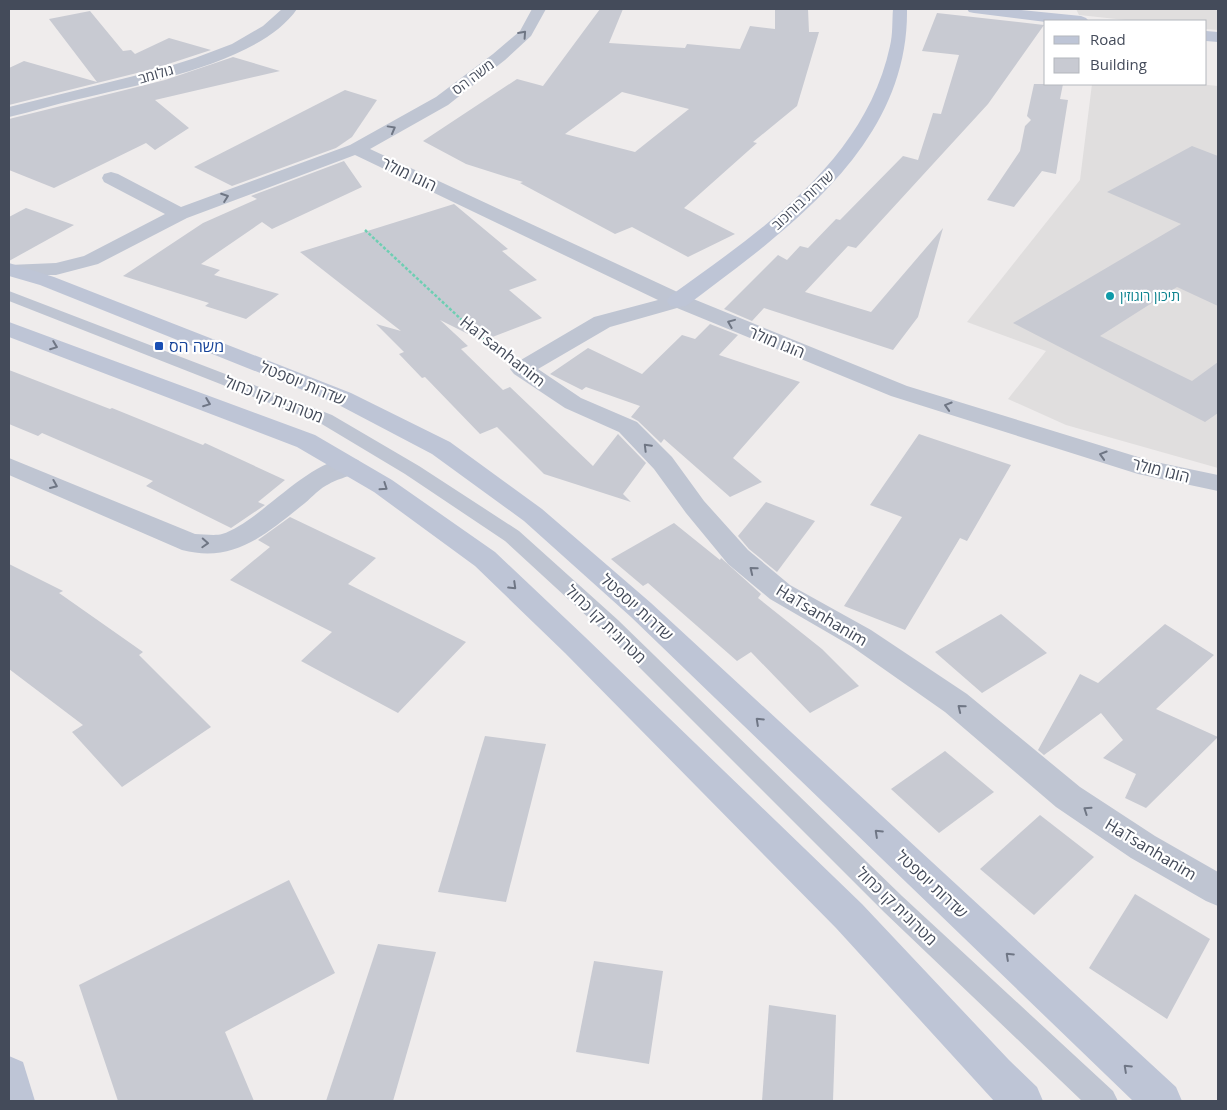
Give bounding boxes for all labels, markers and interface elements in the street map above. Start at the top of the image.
legend [1044,20,1207,85]
text: Road [1090,29,1126,49]
one-way arrow [517,31,526,40]
text: Building [1090,54,1147,74]
street label: משה הס [448,55,498,99]
street label: גולומב [136,59,176,88]
one-way arrow [386,125,395,135]
street label: הוגו מולר [378,152,440,196]
street label: שדרות בורוכוב [767,166,838,234]
one-way arrow [221,193,229,203]
place label: תיכון רוגוזין [1120,286,1180,305]
marker: תיכון רוגוזין [1104,290,1116,302]
street label: HaTsanhanim [456,311,550,391]
one-way arrow [727,319,736,329]
street label: הוגו מולר [746,321,808,363]
place label: משה הס [169,335,224,357]
one-way arrow [50,340,58,350]
marker: משה הס [153,340,165,352]
street label: שדרות יוספטל [257,356,349,410]
street label: מטרונית קו כחול [221,370,327,428]
one-way arrow [202,397,210,407]
one-way arrow [944,402,953,412]
one-way arrow [644,444,653,453]
one-way arrow [1099,450,1108,460]
street label: הוגו מולר [1130,452,1192,488]
one-way arrow [49,478,58,489]
one-way arrow [379,481,388,491]
one-way arrow [201,538,209,549]
one-way arrow [750,567,759,575]
street label: שדרות יוספטל [596,569,678,645]
street label: HaTsanhanim [772,579,872,651]
one-way arrow [507,580,516,589]
street label: מטרונית קו כחול [561,580,651,668]
one-way arrow [958,705,967,713]
one-way arrow [756,718,765,727]
one-way arrow [1083,807,1093,816]
street label: HaTsanhanim [1101,813,1201,885]
one-way arrow [874,830,883,839]
street label: שדרות יוספטל [891,845,973,923]
street label: מטרונית קו כחול [852,862,942,950]
one-way arrow [1005,953,1014,962]
one-way arrow [1123,1065,1132,1074]

